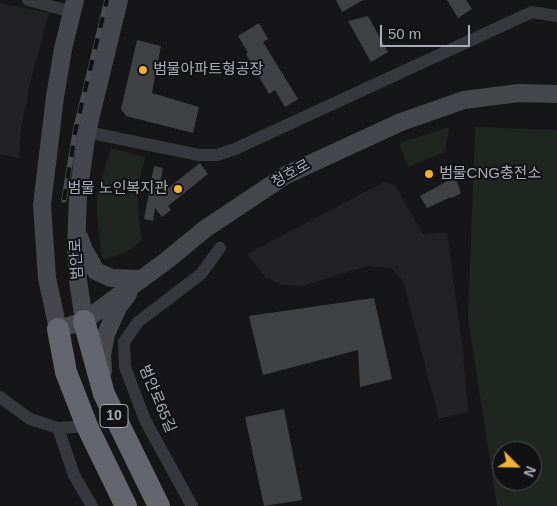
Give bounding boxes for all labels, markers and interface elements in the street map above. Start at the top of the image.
scale bar [382,15,472,47]
text: 50 m [388,25,421,42]
place label: 범물아파트형공장 [153,61,263,79]
marker: 범물아파트형공장 [137,64,149,76]
street label: 청호로 [269,156,313,192]
place label: 범물CNG충전소 [439,165,541,183]
marker: 범물CNG충전소 [423,168,435,180]
place label: 범물 노인복지관 [67,180,168,198]
marker: 범물 노인복지관 [172,183,184,195]
street label: 범안로 [67,238,87,280]
street label: 범안로65길 [135,362,179,436]
road number: 10 [100,404,128,428]
north arrow [492,441,542,491]
text: N [521,464,539,479]

